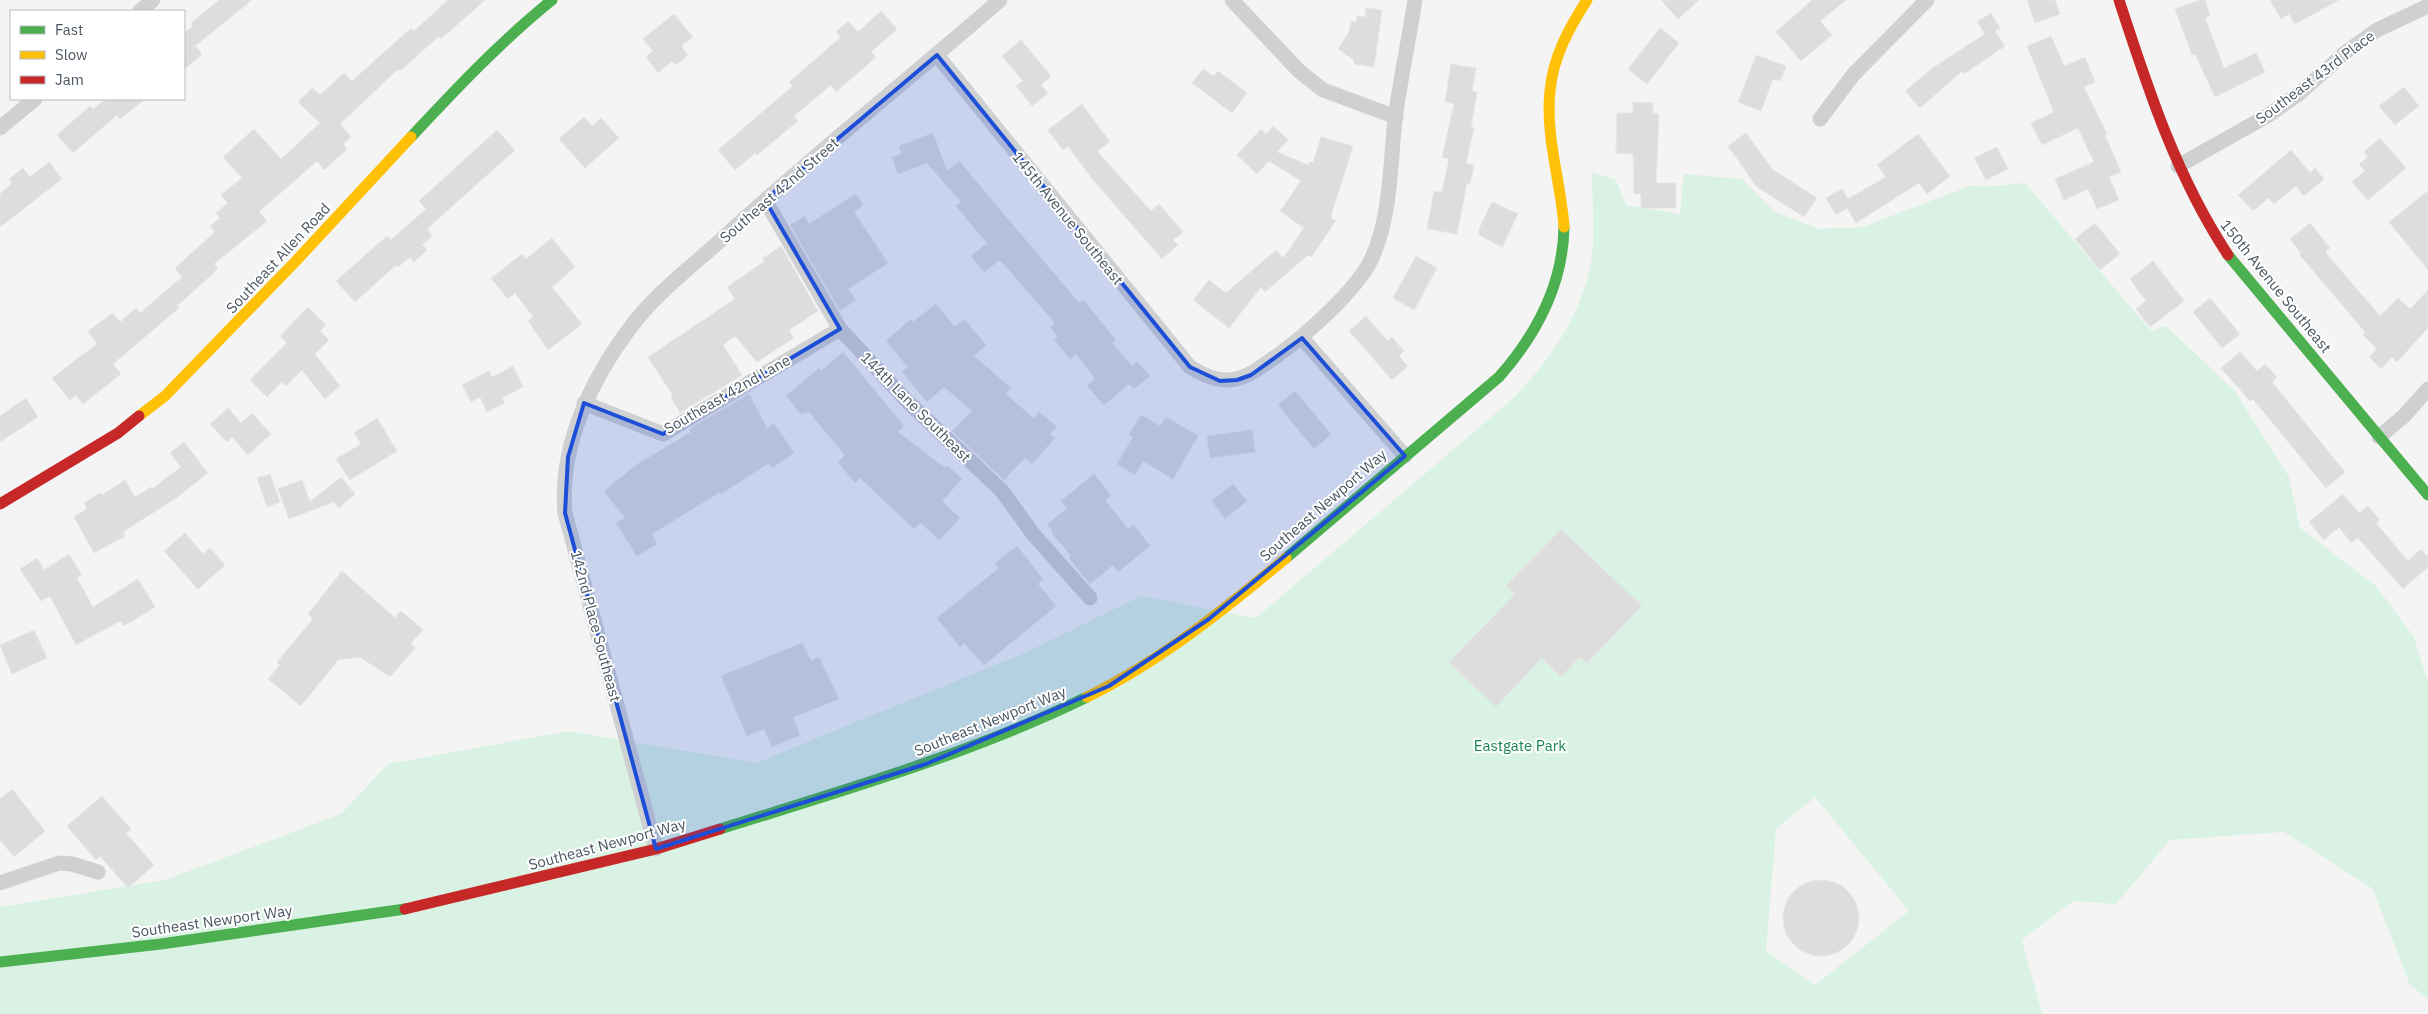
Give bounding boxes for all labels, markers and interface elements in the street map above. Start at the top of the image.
legend [10,10,185,100]
text: Fast [55,20,83,39]
street label: Southeast 43rd Place [2252,26,2378,128]
text: Slow [55,45,88,64]
text: Jam [55,70,84,89]
street label: Southeast 42nd Street [716,133,842,247]
street label: 145th Avenue Southeast [1008,147,1128,289]
street label: Southeast Allen Road [222,199,334,317]
street label: 150th Avenue Southeast [2216,215,2336,357]
street label: 144th Lane Southeast [857,348,975,466]
street label: Southeast 42nd Lane [660,350,794,438]
street label: Southeast Newport Way [1256,444,1391,565]
street label: 142nd Place Southeast [567,548,625,704]
street label: Southeast Newport Way [911,682,1069,760]
park label: Eastgate Park [1474,736,1566,755]
street label: Southeast Newport Way [526,814,688,874]
street label: Southeast Newport Way [130,900,294,942]

